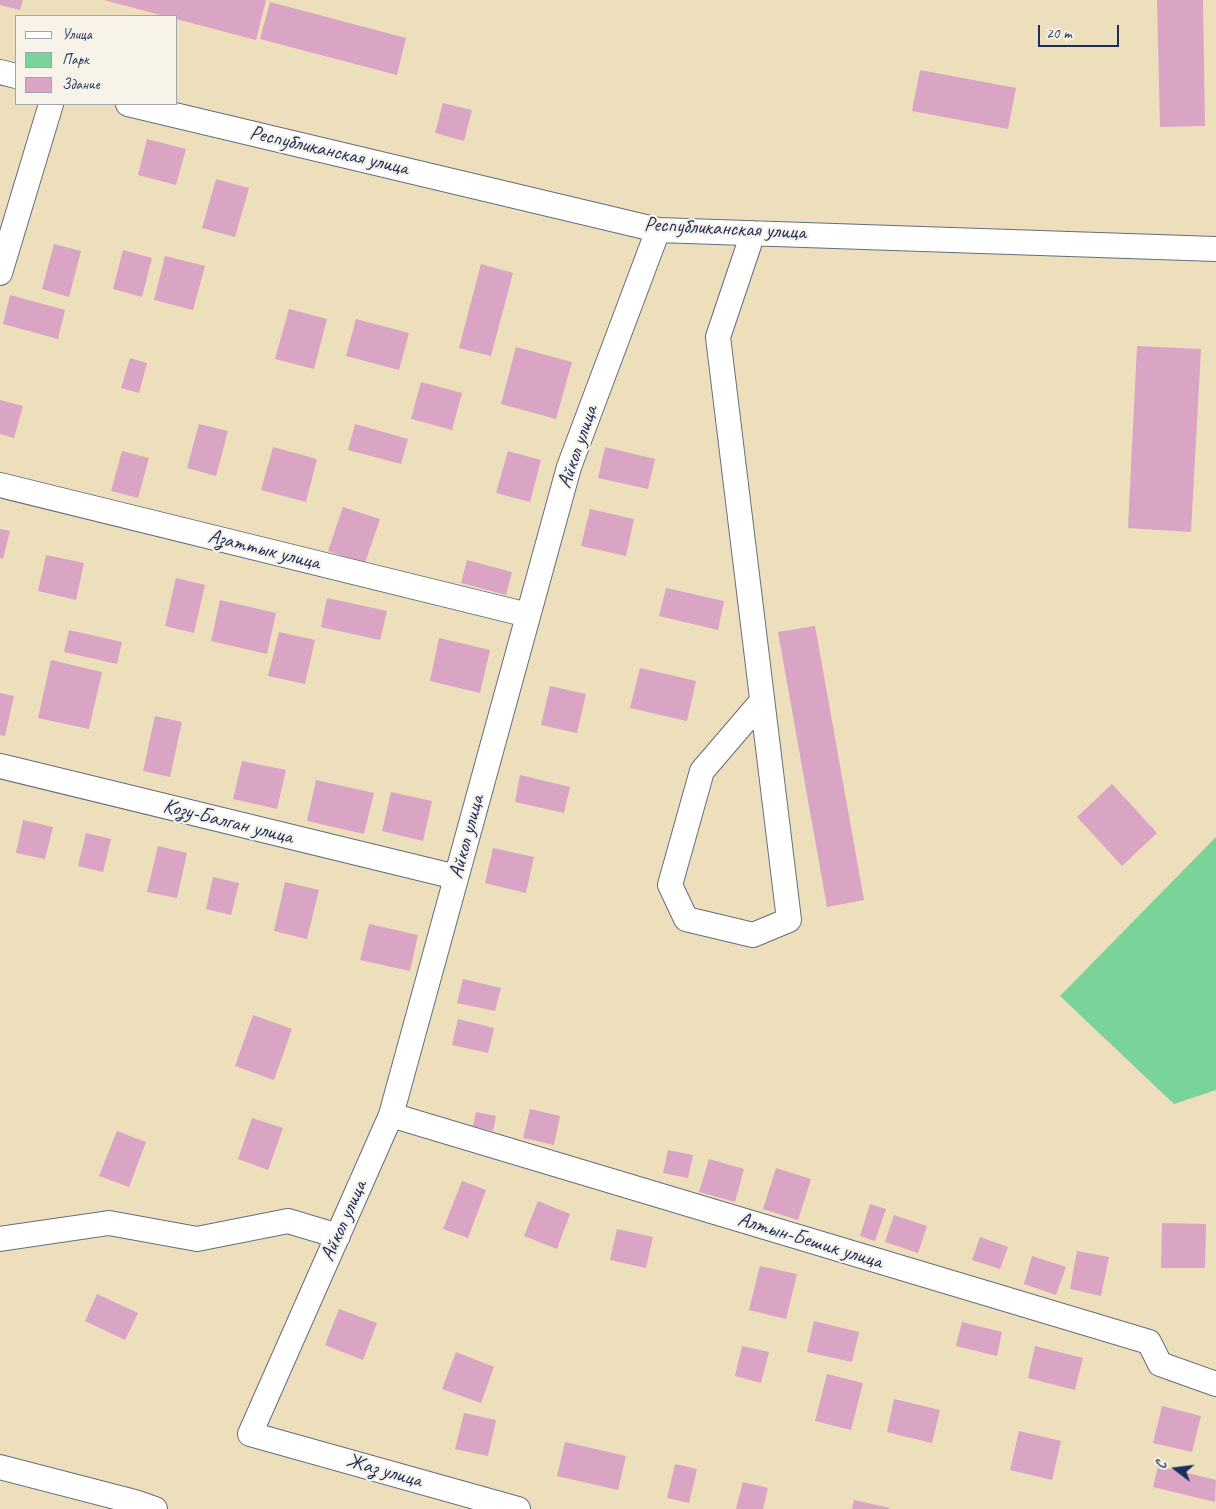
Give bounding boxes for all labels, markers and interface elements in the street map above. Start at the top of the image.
legend [15,15,178,105]
scale bar [1041,15,1122,47]
text: 20 m [1046,24,1072,43]
text: Улица [62,25,92,44]
text: Парк [62,50,89,69]
text: Здание [62,75,100,94]
street label: Республиканская улица [247,120,411,182]
street label: Республиканская улица [643,212,807,246]
street label: Айкол улица [552,402,604,492]
street label: Азаттык улица [205,524,323,576]
street label: Айкол улица [444,792,490,882]
street label: Козу-Балган улица [161,794,295,850]
street label: Айкол улица [315,1177,373,1265]
street label: Алтын-Бешик улица [735,1207,885,1275]
north arrow [1151,1444,1201,1494]
street label: Жаз улица [343,1448,425,1494]
text: С [1152,1459,1170,1471]

